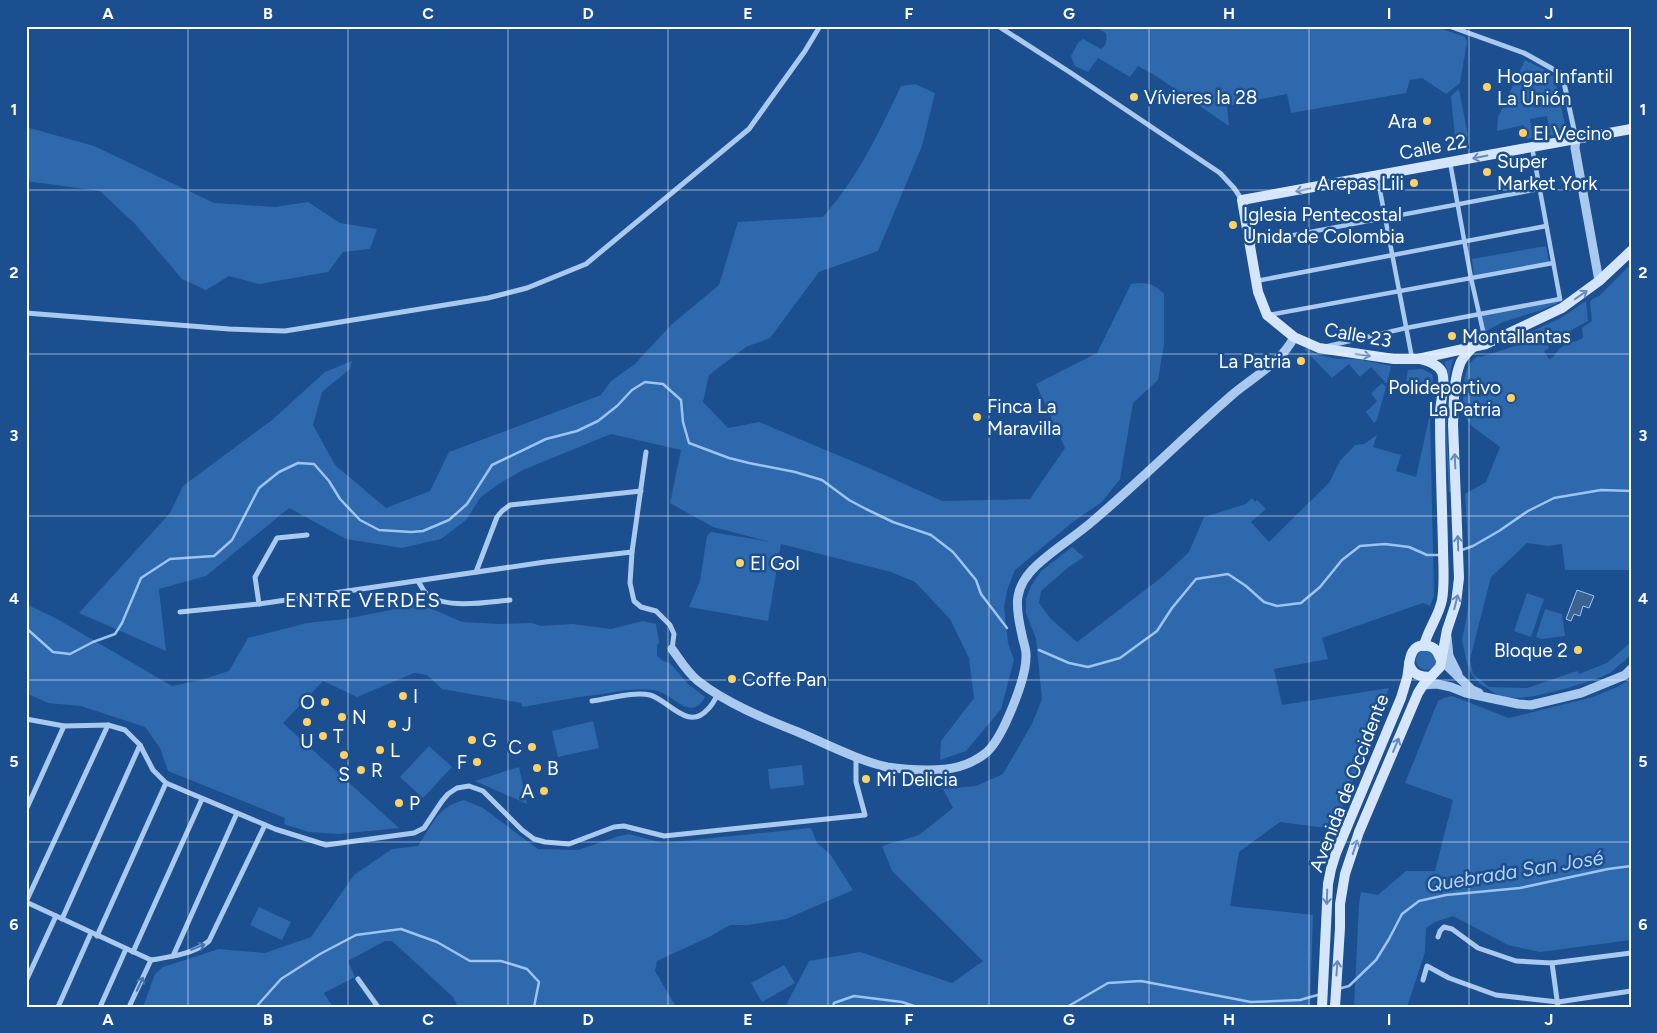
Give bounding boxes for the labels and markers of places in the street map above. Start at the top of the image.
place label: Hogar Infantil La Unión [1497,65,1613,110]
marker: Hogar Infantil La Unión [1481,81,1493,93]
place label: Vívieres la 28 [1144,86,1257,109]
marker: Vívieres la 28 [1128,91,1140,103]
place label: Ara [1388,110,1417,133]
marker: Ara [1421,115,1433,127]
place label: El Vecino [1533,122,1612,145]
marker: El Vecino [1517,127,1529,139]
place label: Super Market York [1497,150,1598,195]
marker: Super Market York [1481,166,1493,178]
place label: Arepas Lili [1317,172,1404,195]
marker: Arepas Lili [1408,177,1420,189]
place label: Iglesia Pentecostal Unida de Colombia [1243,203,1404,248]
marker: Iglesia Pentecostal Unida de Colombia [1227,219,1239,231]
place label: Montallantas [1462,325,1571,348]
marker: Montallantas [1446,330,1458,342]
place label: La Patria [1219,350,1291,373]
marker: La Patria [1295,355,1307,367]
place label: Polideportivo La Patria [1388,376,1501,421]
marker: Polideportivo La Patria [1505,392,1517,404]
place label: Finca La Maravilla [987,395,1061,440]
marker: Finca La Maravilla [971,411,983,423]
place label: El Gol [750,552,800,575]
marker: El Gol [734,557,746,569]
place label: Bloque 2 [1494,639,1568,662]
marker: Bloque 2 [1572,644,1584,656]
place label: Coffe Pan [742,668,827,691]
marker: Coffe Pan [726,673,738,685]
place label: I [413,685,418,708]
marker: I [397,690,409,702]
place label: O [300,691,315,714]
marker: O [319,696,331,708]
place label: N [352,706,367,729]
marker: N [336,711,348,723]
place label: J [402,713,412,736]
marker: U [301,716,313,728]
marker: J [386,718,398,730]
place label: T [333,725,344,748]
place label: G [482,729,496,752]
place label: U [300,730,314,753]
marker: T [317,730,329,742]
marker: G [466,734,478,746]
place label: C [508,736,522,759]
place label: L [390,739,400,762]
marker: C [526,741,538,753]
marker: L [374,744,386,756]
marker: S [338,749,350,761]
place label: F [457,751,467,774]
marker: F [471,756,483,768]
place label: B [547,757,559,780]
place label: R [371,759,383,782]
marker: B [531,762,543,774]
place label: S [338,763,350,786]
marker: R [355,764,367,776]
place label: Mi Delicia [876,768,958,791]
marker: Mi Delicia [860,773,872,785]
place label: A [521,780,534,803]
marker: A [538,785,550,797]
place label: P [409,792,420,815]
marker: P [393,797,405,809]

